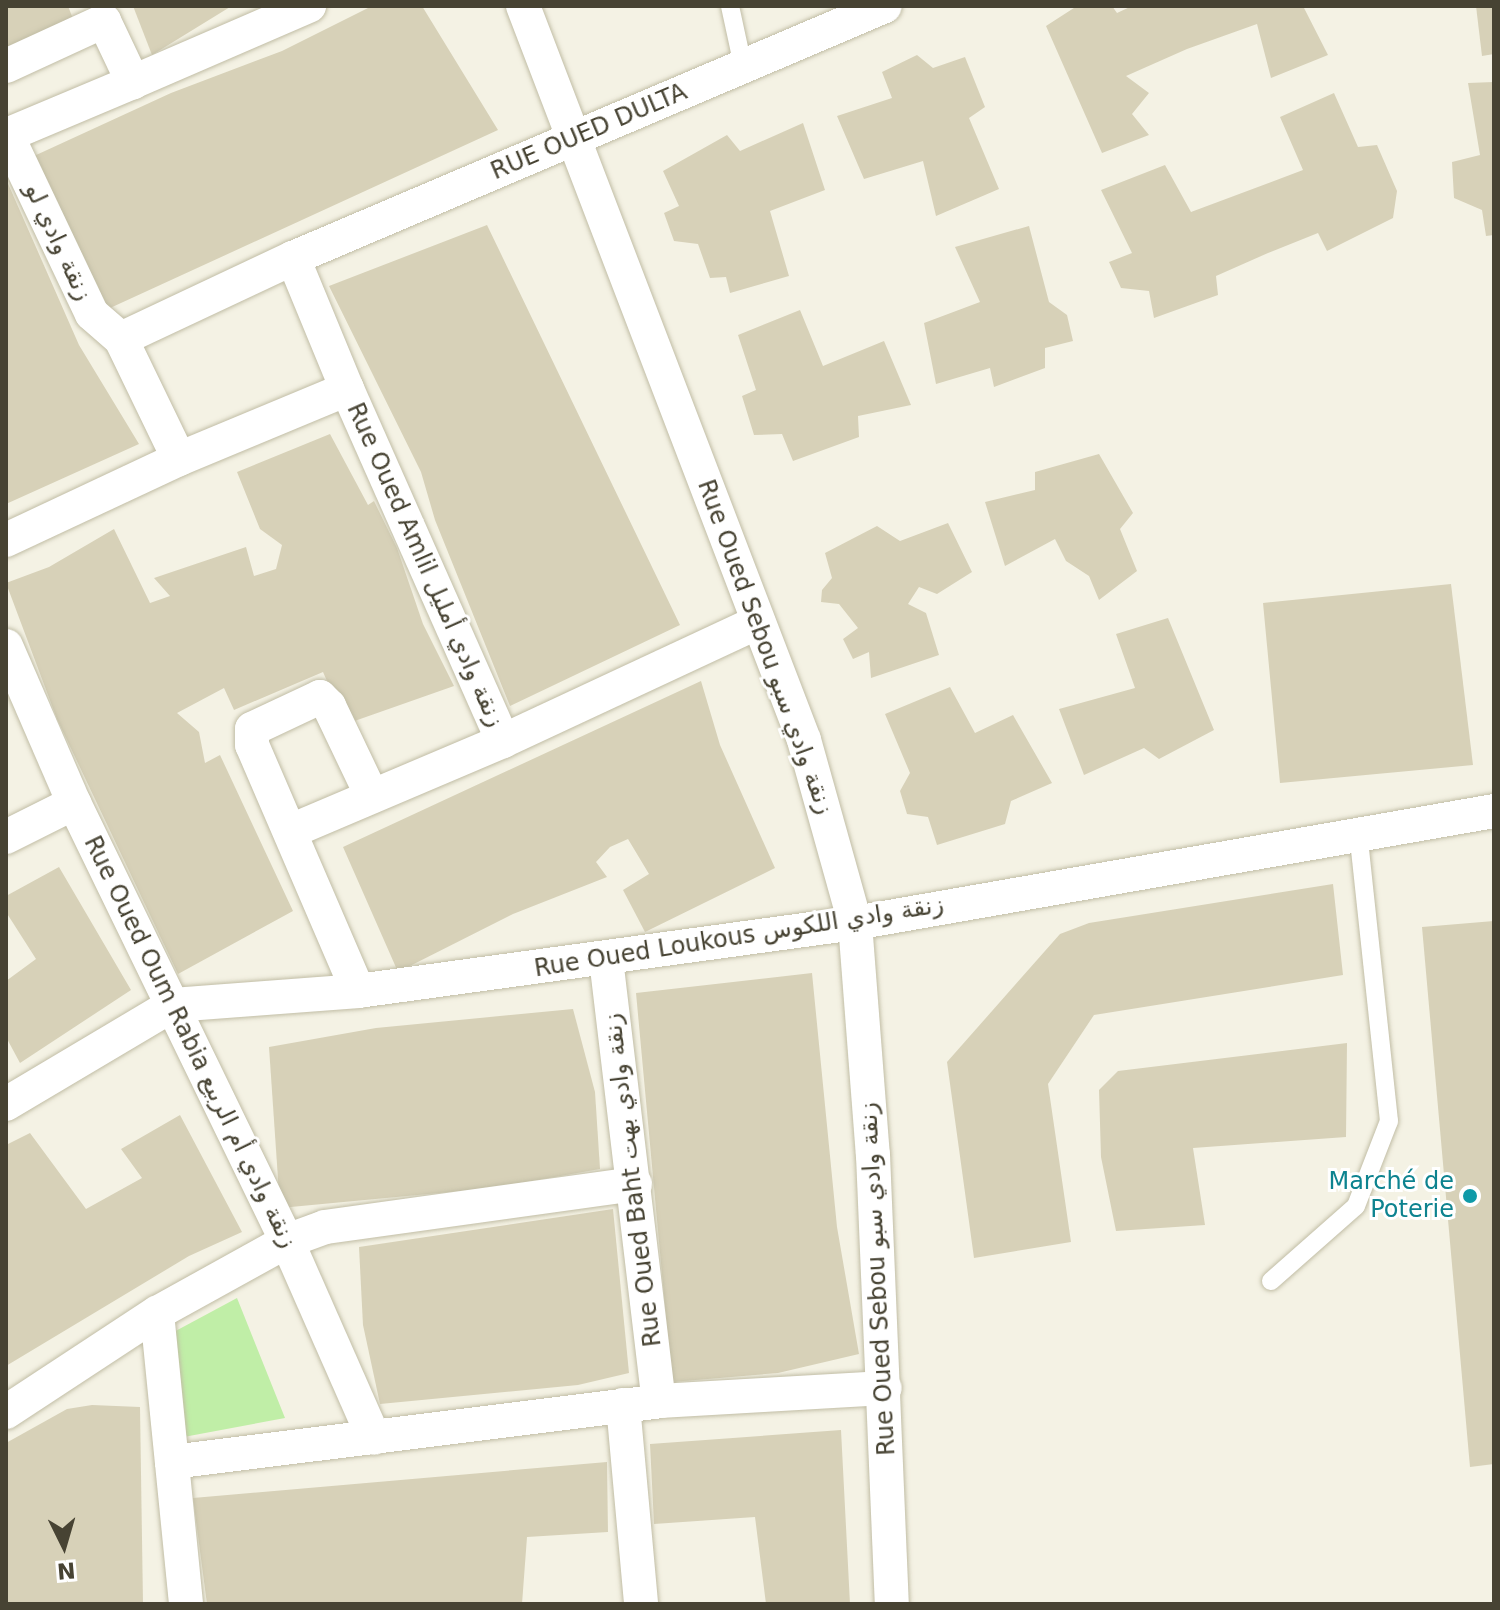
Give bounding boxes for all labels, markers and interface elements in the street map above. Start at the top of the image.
street label: RUE OUED DULTA [487,78,691,186]
street label: زنقة وادي لو [18,179,98,305]
street label: Rue Oued Amlil زنقة وادي أمليل [340,399,510,731]
street label: Rue Oued Sebou زنقة وادي سبو [691,476,839,818]
street label: Rue Oued Oum Rabia زنقة وادي أم الربيع [77,831,303,1253]
street label: Rue Oued Loukous زنقة وادي اللكوس [532,890,946,984]
street label: Rue Oued Baht زنقة وادي بهت [598,1012,668,1348]
street label: Rue Oued Sebou زنقة وادي سبو [854,1102,902,1456]
place label: Marché de Poterie [1328,1168,1454,1224]
marker: Marché de Poterie [1461,1187,1479,1205]
north arrow [24,1506,104,1586]
text: N [56,1557,76,1584]

